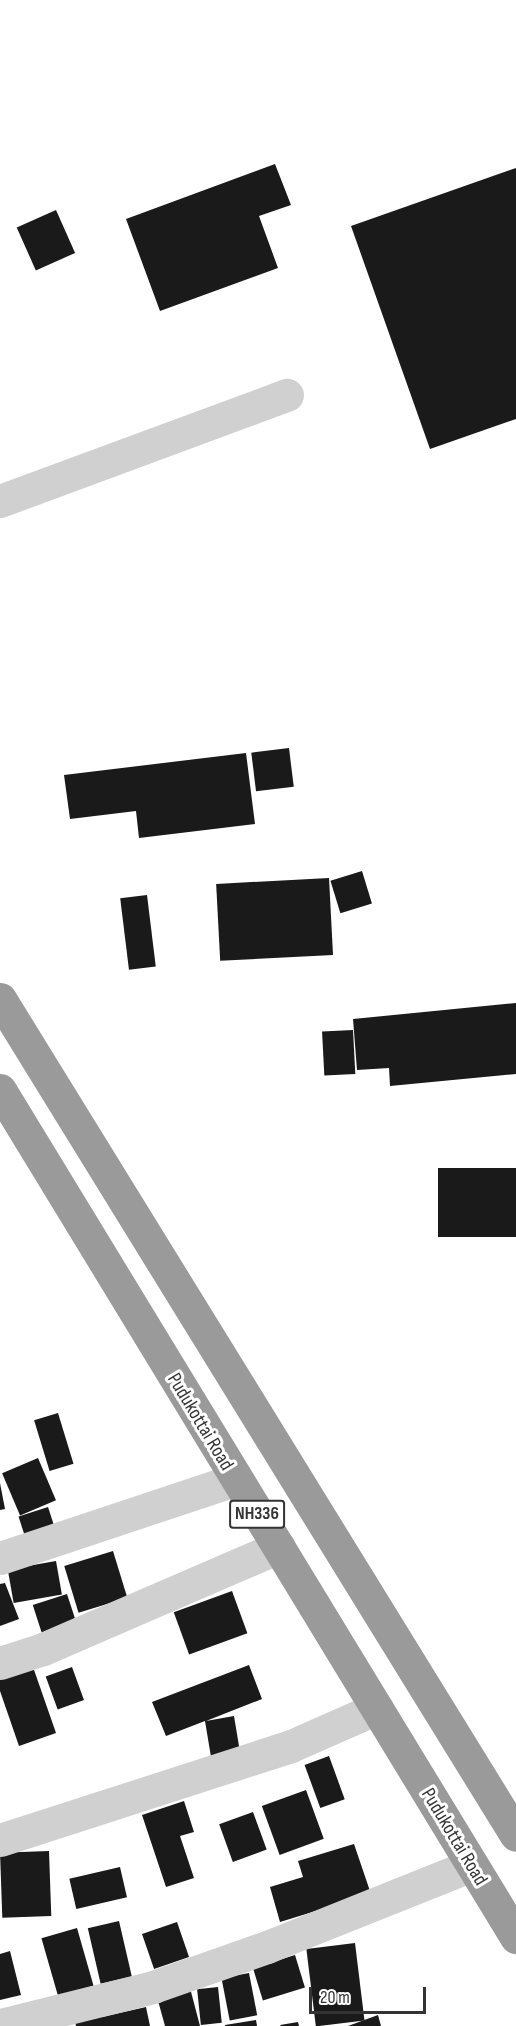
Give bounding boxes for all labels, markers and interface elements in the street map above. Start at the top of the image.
street label: Pudukottai Road [162,1369,238,1475]
road number: NH336 [228,1499,286,1529]
street label: Pudukottai Road [416,1784,492,1890]
scale bar [312,1975,429,2013]
text: 20 m [320,1987,350,2008]

